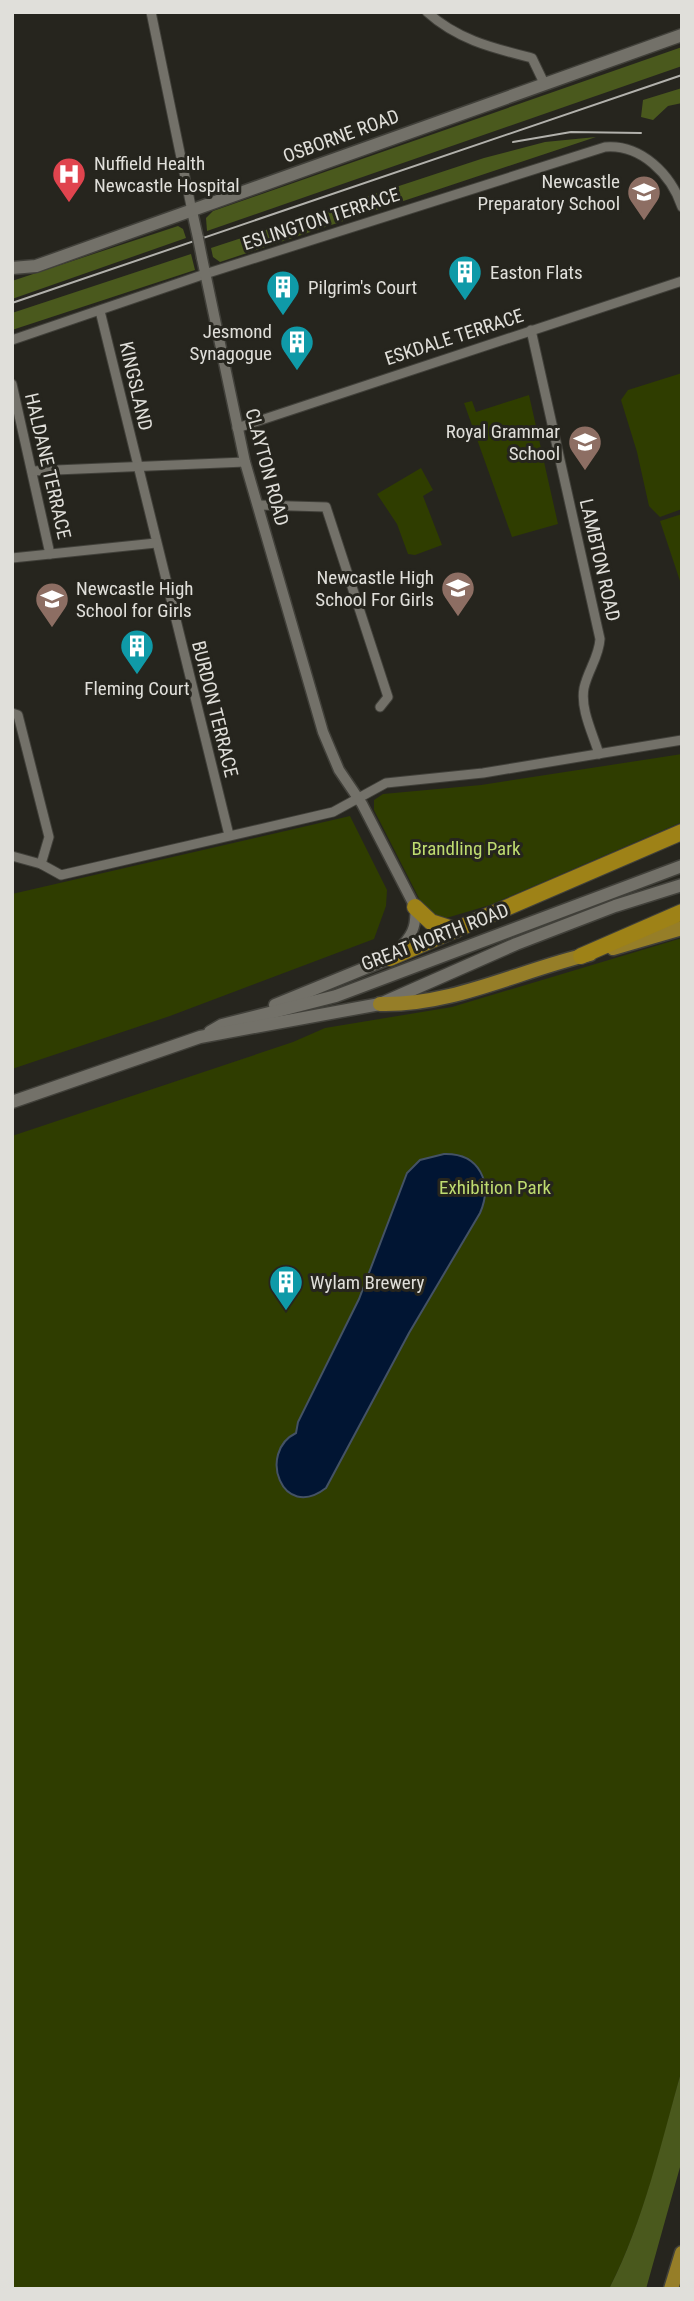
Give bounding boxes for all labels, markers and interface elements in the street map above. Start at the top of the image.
street label: OSBORNE ROAD [280,104,402,168]
place label: Nuffield Health Newcastle Hospital [94,152,240,197]
hospital icon: Nuffield Health Newcastle Hospital [50,155,88,204]
place label: Newcastle Preparatory School [478,170,620,215]
school or university icon: Newcastle Preparatory School [625,173,663,222]
street label: ESLINGTON TERRACE [240,183,402,255]
building icon: Easton Flats [446,253,484,302]
place label: Easton Flats [490,261,583,284]
building icon: Pilgrim's Court [264,268,302,317]
place label: Pilgrim's Court [308,276,417,299]
street label: ESKDALE TERRACE [382,304,526,370]
place label: Jesmond Synagogue [190,320,272,365]
building icon: Jesmond Synagogue [278,323,316,372]
street label: KINGSLAND [115,339,157,433]
street label: HALDANE TERRACE [20,391,76,541]
street label: CLAYTON ROAD [240,406,294,528]
place label: Royal Grammar School [446,420,560,465]
school or university icon: Royal Grammar School [566,423,604,472]
street label: LAMBTON ROAD [575,497,625,623]
place label: Newcastle High School For Girls [315,566,434,611]
school or university icon: Newcastle High School For Girls [439,569,477,618]
place label: Newcastle High School for Girls [76,577,194,622]
school or university icon: Newcastle High School for Girls [33,580,71,629]
building icon: Fleming Court [118,627,156,676]
street label: BURDON TERRACE [187,638,243,780]
place label: Fleming Court [84,677,190,700]
park label: Brandling Park [411,837,521,860]
street label: GREAT NORTH ROAD [358,898,512,976]
park label: Exhibition Park [439,1176,551,1199]
building icon: Wylam Brewery [267,1263,305,1312]
place label: Wylam Brewery [310,1271,425,1294]

